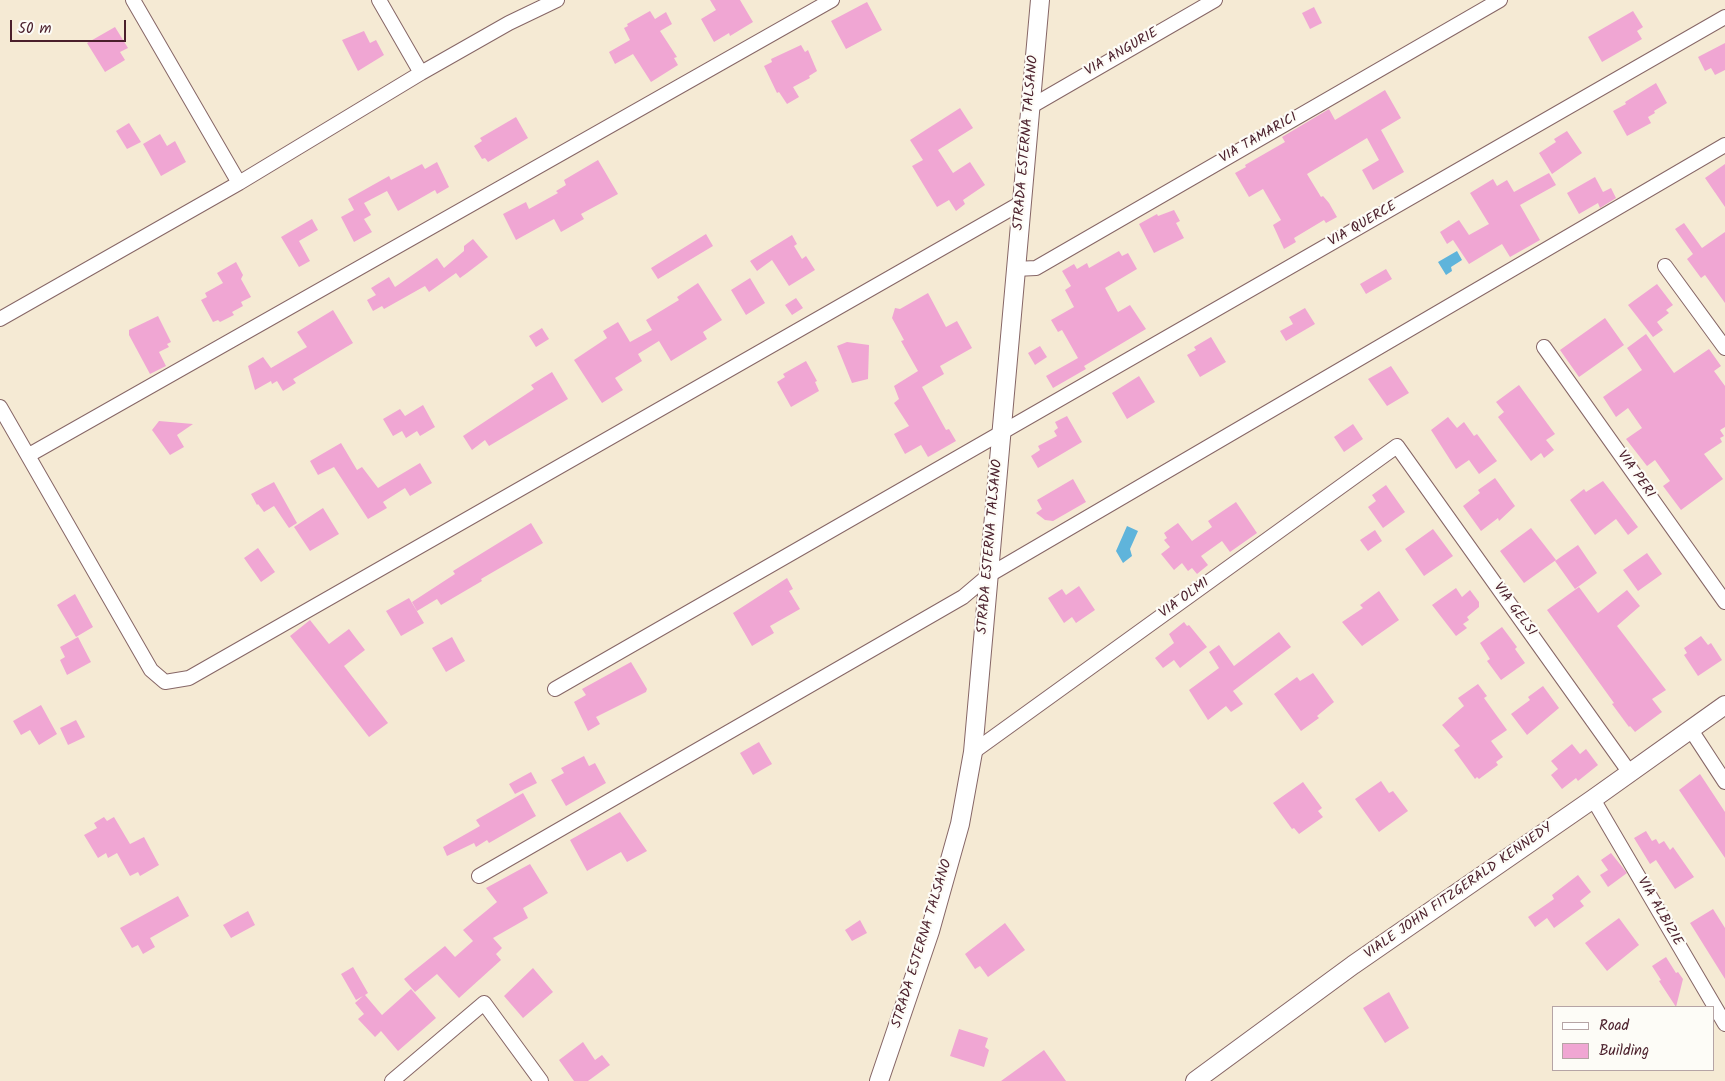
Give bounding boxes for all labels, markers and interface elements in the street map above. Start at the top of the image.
scale bar [12,10,129,42]
text: 50 m [18,17,52,41]
street label: VIA ANGURIE [1082,25,1162,81]
street label: STRADA ESTERNA TALSANO [1011,55,1043,231]
street label: VIA TAMARICI [1217,110,1301,168]
street label: VIA QUERCE [1326,199,1400,251]
street label: VIA PERI [1613,448,1657,502]
street label: STRADA ESTERNA TALSANO [975,459,1007,635]
street label: VIA OLMI [1157,575,1213,623]
street label: VIA GELSI [1489,580,1539,640]
street label: VIALE JOHN FITZGERALD KENNEDY [1362,820,1556,964]
street label: STRADA ESTERNA TALSANO [889,858,957,1030]
street label: VIA ALBIZIE [1633,875,1685,949]
legend [1552,1006,1715,1071]
text: Road [1599,1014,1629,1038]
text: Building [1599,1039,1649,1063]

